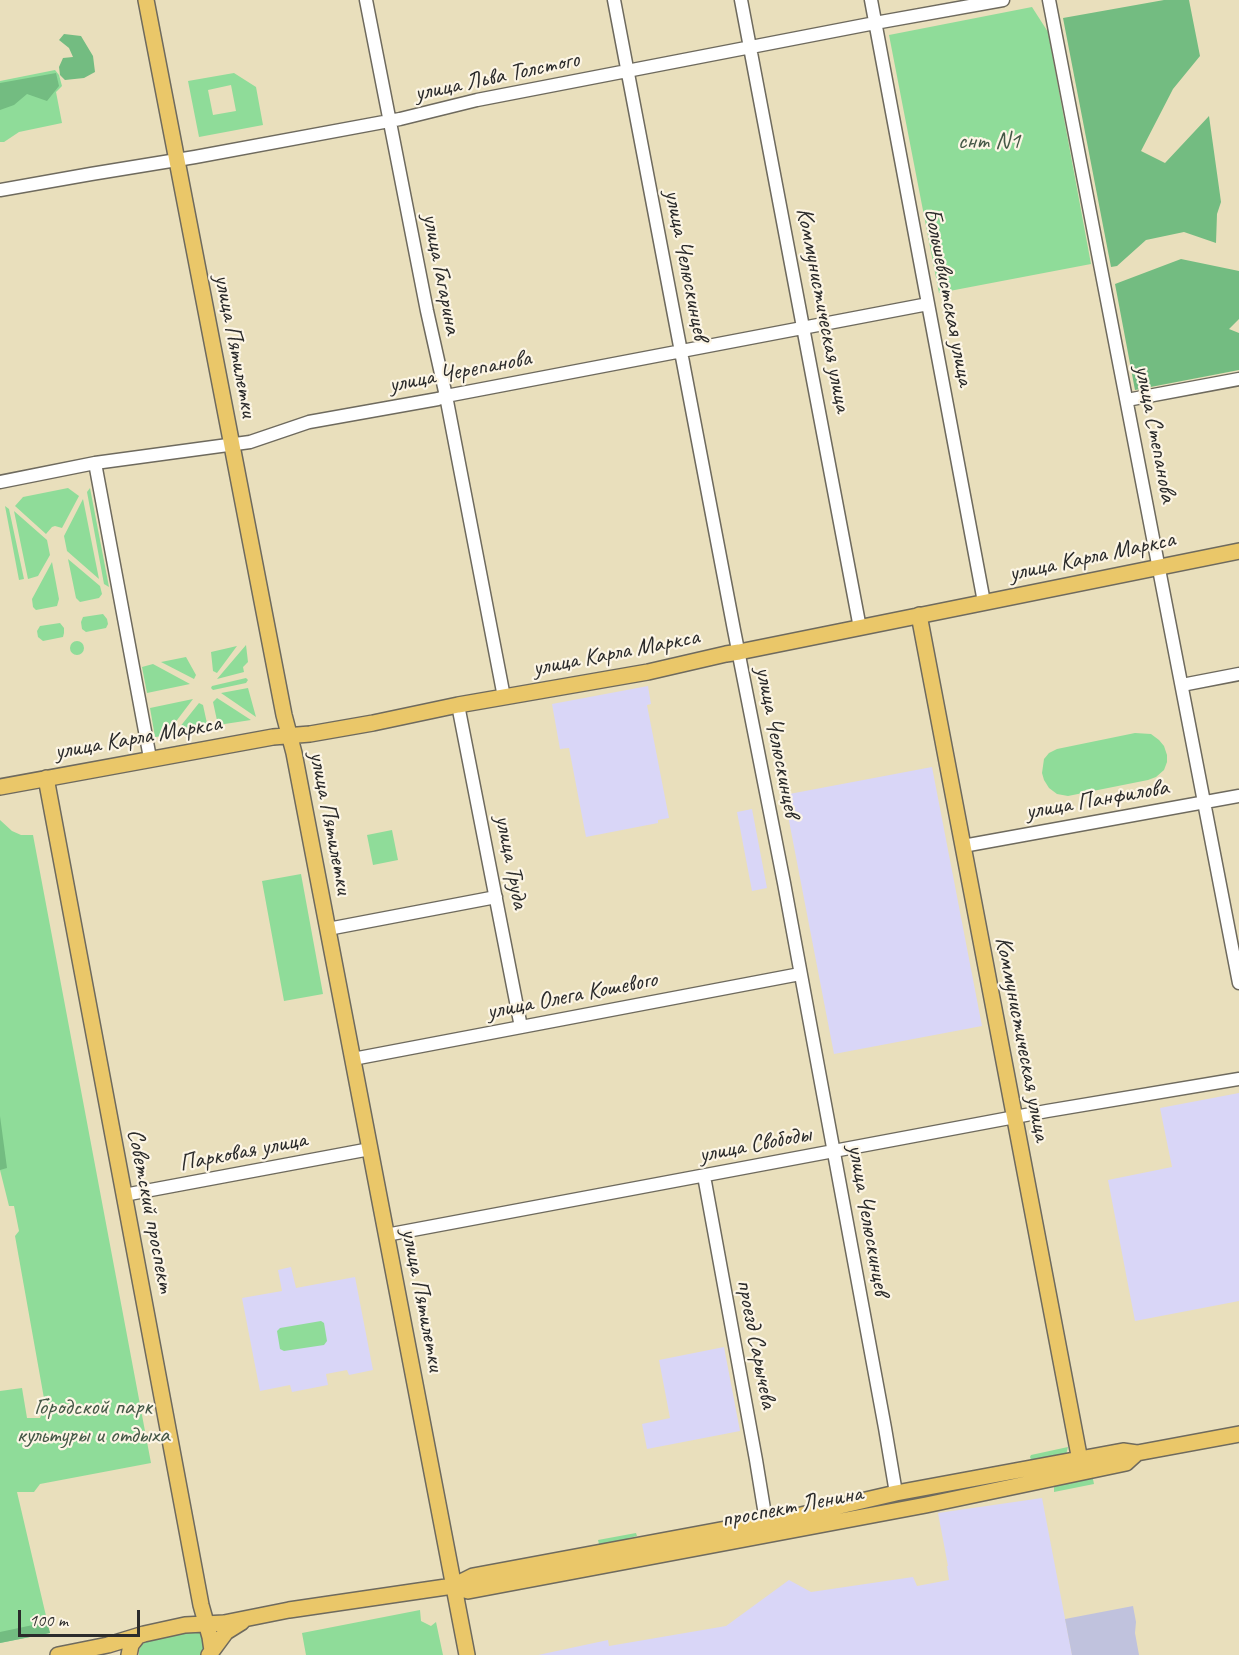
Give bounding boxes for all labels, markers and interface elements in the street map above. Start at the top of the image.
street label: улица Льва Толстого [412,45,582,109]
park label: снт N1 [958,128,1020,156]
street label: улица Челюскинцев [657,187,715,343]
street label: Коммунистическая улица [789,205,857,415]
street label: Большевистская улица [917,206,979,388]
street label: улица Гагарина [415,211,467,337]
street label: улица Пятилетки [207,272,263,420]
street label: улица Черепанова [386,344,534,400]
street label: улица Степанова [1128,363,1182,505]
street label: улица Карла Маркса [1006,525,1178,589]
street label: улица Карла Маркса [530,623,702,683]
street label: улица Челюскинцев [748,664,806,820]
street label: улица Карла Маркса [52,709,224,767]
street label: улица Пятилетки [302,749,358,897]
street label: улица Панфилова [1023,773,1171,827]
street label: улица Труда [488,813,534,911]
street label: Коммунистическая улица [988,934,1056,1144]
street label: улица Олега Кошевого [484,965,660,1027]
street label: улица Свободы [697,1120,813,1170]
street label: Советский проспект [120,1126,180,1296]
street label: Парковая улица [177,1126,309,1178]
street label: улица Челюскинцев [841,1142,895,1298]
street label: улица Пятилетки [394,1226,450,1374]
street label: проезд Сарычева [729,1277,783,1411]
park label: Городской парк культуры и отдыха [17,1394,169,1450]
street label: проспект Ленина [719,1479,865,1535]
scale bar [21,1598,142,1636]
text: 100 m [29,1609,68,1631]

